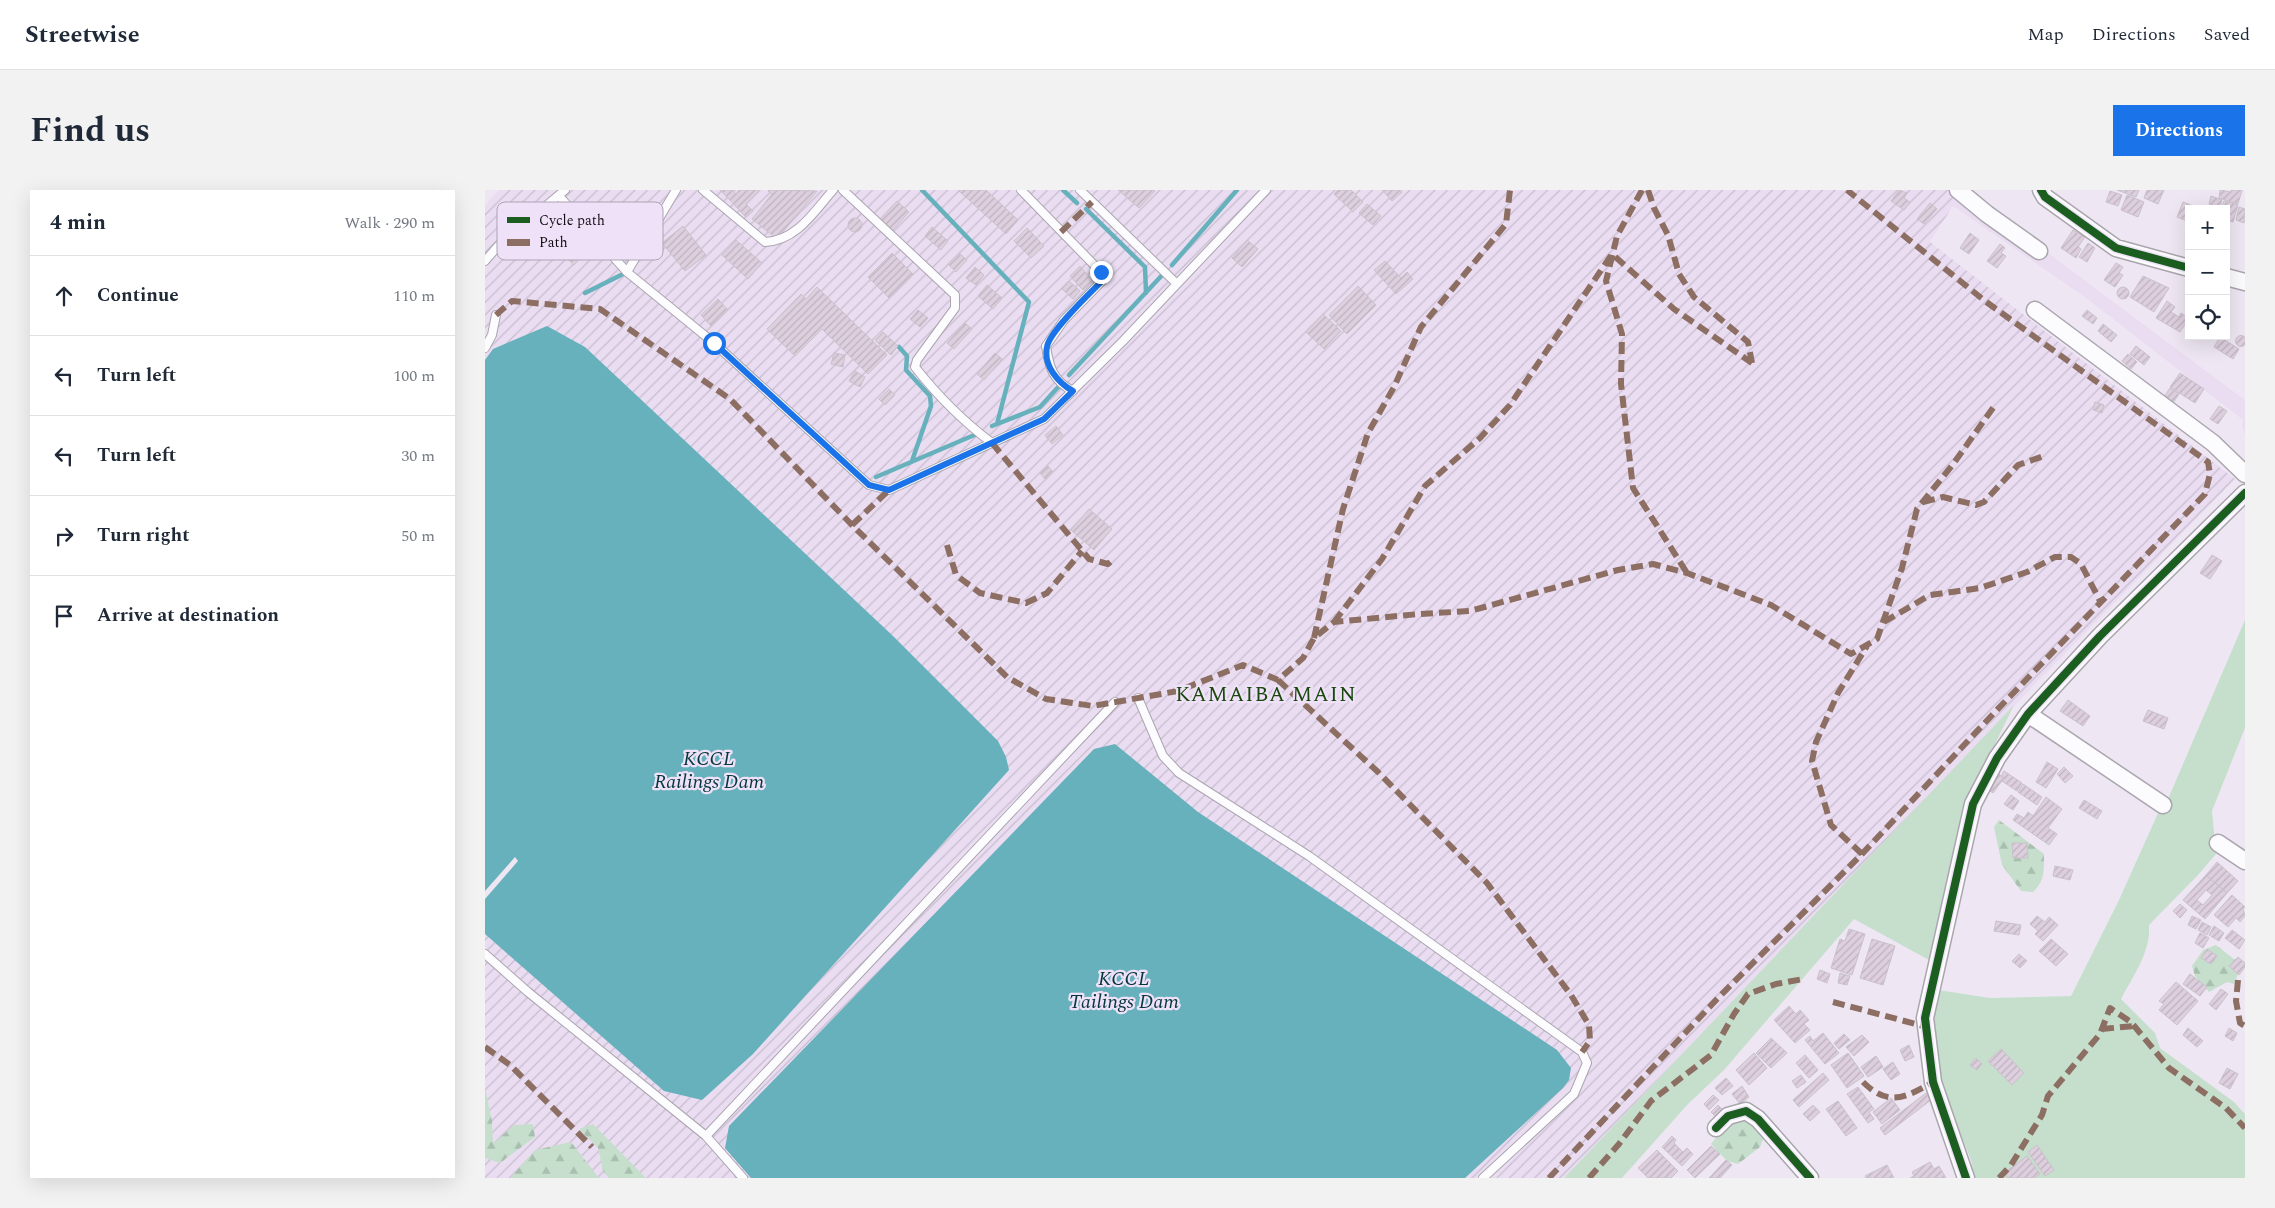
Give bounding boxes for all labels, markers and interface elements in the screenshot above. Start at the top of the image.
text: Streetwise [25,17,140,53]
text: Map [2028,21,2064,48]
text: Directions [2092,21,2176,48]
text: Saved [2204,21,2250,48]
text: Find us [30,104,150,157]
button: Directions [2113,105,2245,156]
legend [497,202,663,260]
map controls [2185,205,2230,340]
button: + [2185,205,2230,250]
text: 4 min [50,207,106,239]
text: Cycle path [539,210,605,231]
text: Walk · 290 m [344,211,435,235]
text: Path [539,232,568,253]
button: − [2185,250,2230,295]
route end [1090,261,1113,284]
text: Continue [97,281,179,310]
icon: ahead [50,282,78,310]
text: 110 m [393,284,435,308]
button: locate [2185,295,2230,340]
route start [703,332,726,355]
text: Turn left [97,361,176,390]
icon: left [50,362,78,390]
text: 100 m [393,364,435,388]
text: Turn left [97,441,176,470]
icon: left [50,442,78,470]
text: 30 m [401,444,435,468]
text: Turn right [97,521,190,550]
icon: right [50,522,78,550]
text: 50 m [401,524,435,548]
text: Arrive at destination [97,601,279,630]
icon: arrive [50,602,78,630]
district label: KAMAIBA MAIN [1175,679,1357,711]
water label: KCCL Railings Dam [654,744,765,797]
water label: KCCL Tailings Dam [1069,964,1179,1017]

